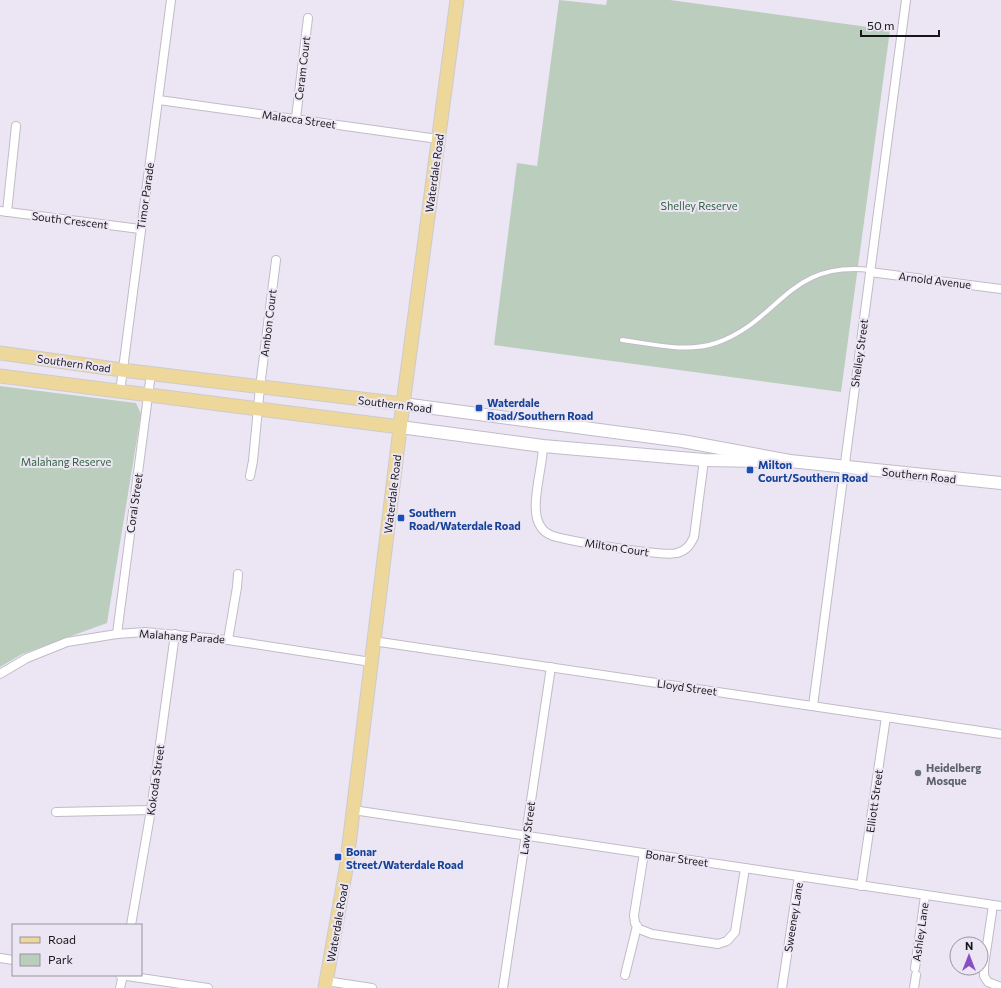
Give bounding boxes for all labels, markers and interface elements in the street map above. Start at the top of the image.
scale bar [861,12,939,38]
text: 50 m [867,18,895,32]
street label: Ceram Court [292,35,312,101]
street label: Malacca Street [261,107,337,131]
street label: Waterdale Road [422,133,446,213]
street label: Timor Parade [134,162,156,230]
park label: Shelley Reserve [661,199,738,212]
street label: South Crescent [31,209,109,231]
street label: Arnold Avenue [898,269,972,291]
street label: Ambon Court [257,288,279,357]
street label: Shelley Street [848,318,870,388]
street label: Southern Road [36,351,112,375]
street label: Southern Road [357,393,433,415]
place label: Waterdale Road/Southern Road [487,396,593,422]
marker: Waterdale Road/Southern Road [474,403,484,413]
street label: Waterdale Road [381,454,403,534]
park label: Malahang Reserve [21,455,111,468]
place label: Milton Court/Southern Road [758,458,868,484]
marker: Milton Court/Southern Road [745,465,755,475]
street label: Southern Road [881,465,957,485]
street label: Coral Street [123,472,145,534]
place label: Southern Road/Waterdale Road [409,506,521,532]
marker: Southern Road/Waterdale Road [396,513,406,523]
street label: Milton Court [584,536,650,559]
street label: Malahang Parade [139,627,226,645]
street label: Lloyd Street [656,676,718,698]
street label: Kokoda Street [144,743,166,816]
place label: Heidelberg Mosque [926,761,981,787]
street label: Elliott Street [863,768,885,833]
marker: Heidelberg Mosque [913,768,923,778]
street label: Law Street [517,800,537,856]
place label: Bonar Street/Waterdale Road [346,845,463,871]
street label: Bonar Street [645,847,710,869]
marker: Bonar Street/Waterdale Road [333,852,343,862]
street label: Sweeney Lane [781,881,805,953]
street label: Waterdale Road [324,883,350,963]
street label: Ashley Lane [909,902,931,962]
legend [12,924,142,976]
text: Road [48,932,76,946]
north arrow [949,936,989,976]
text: N [965,939,973,952]
text: Park [48,952,74,966]

